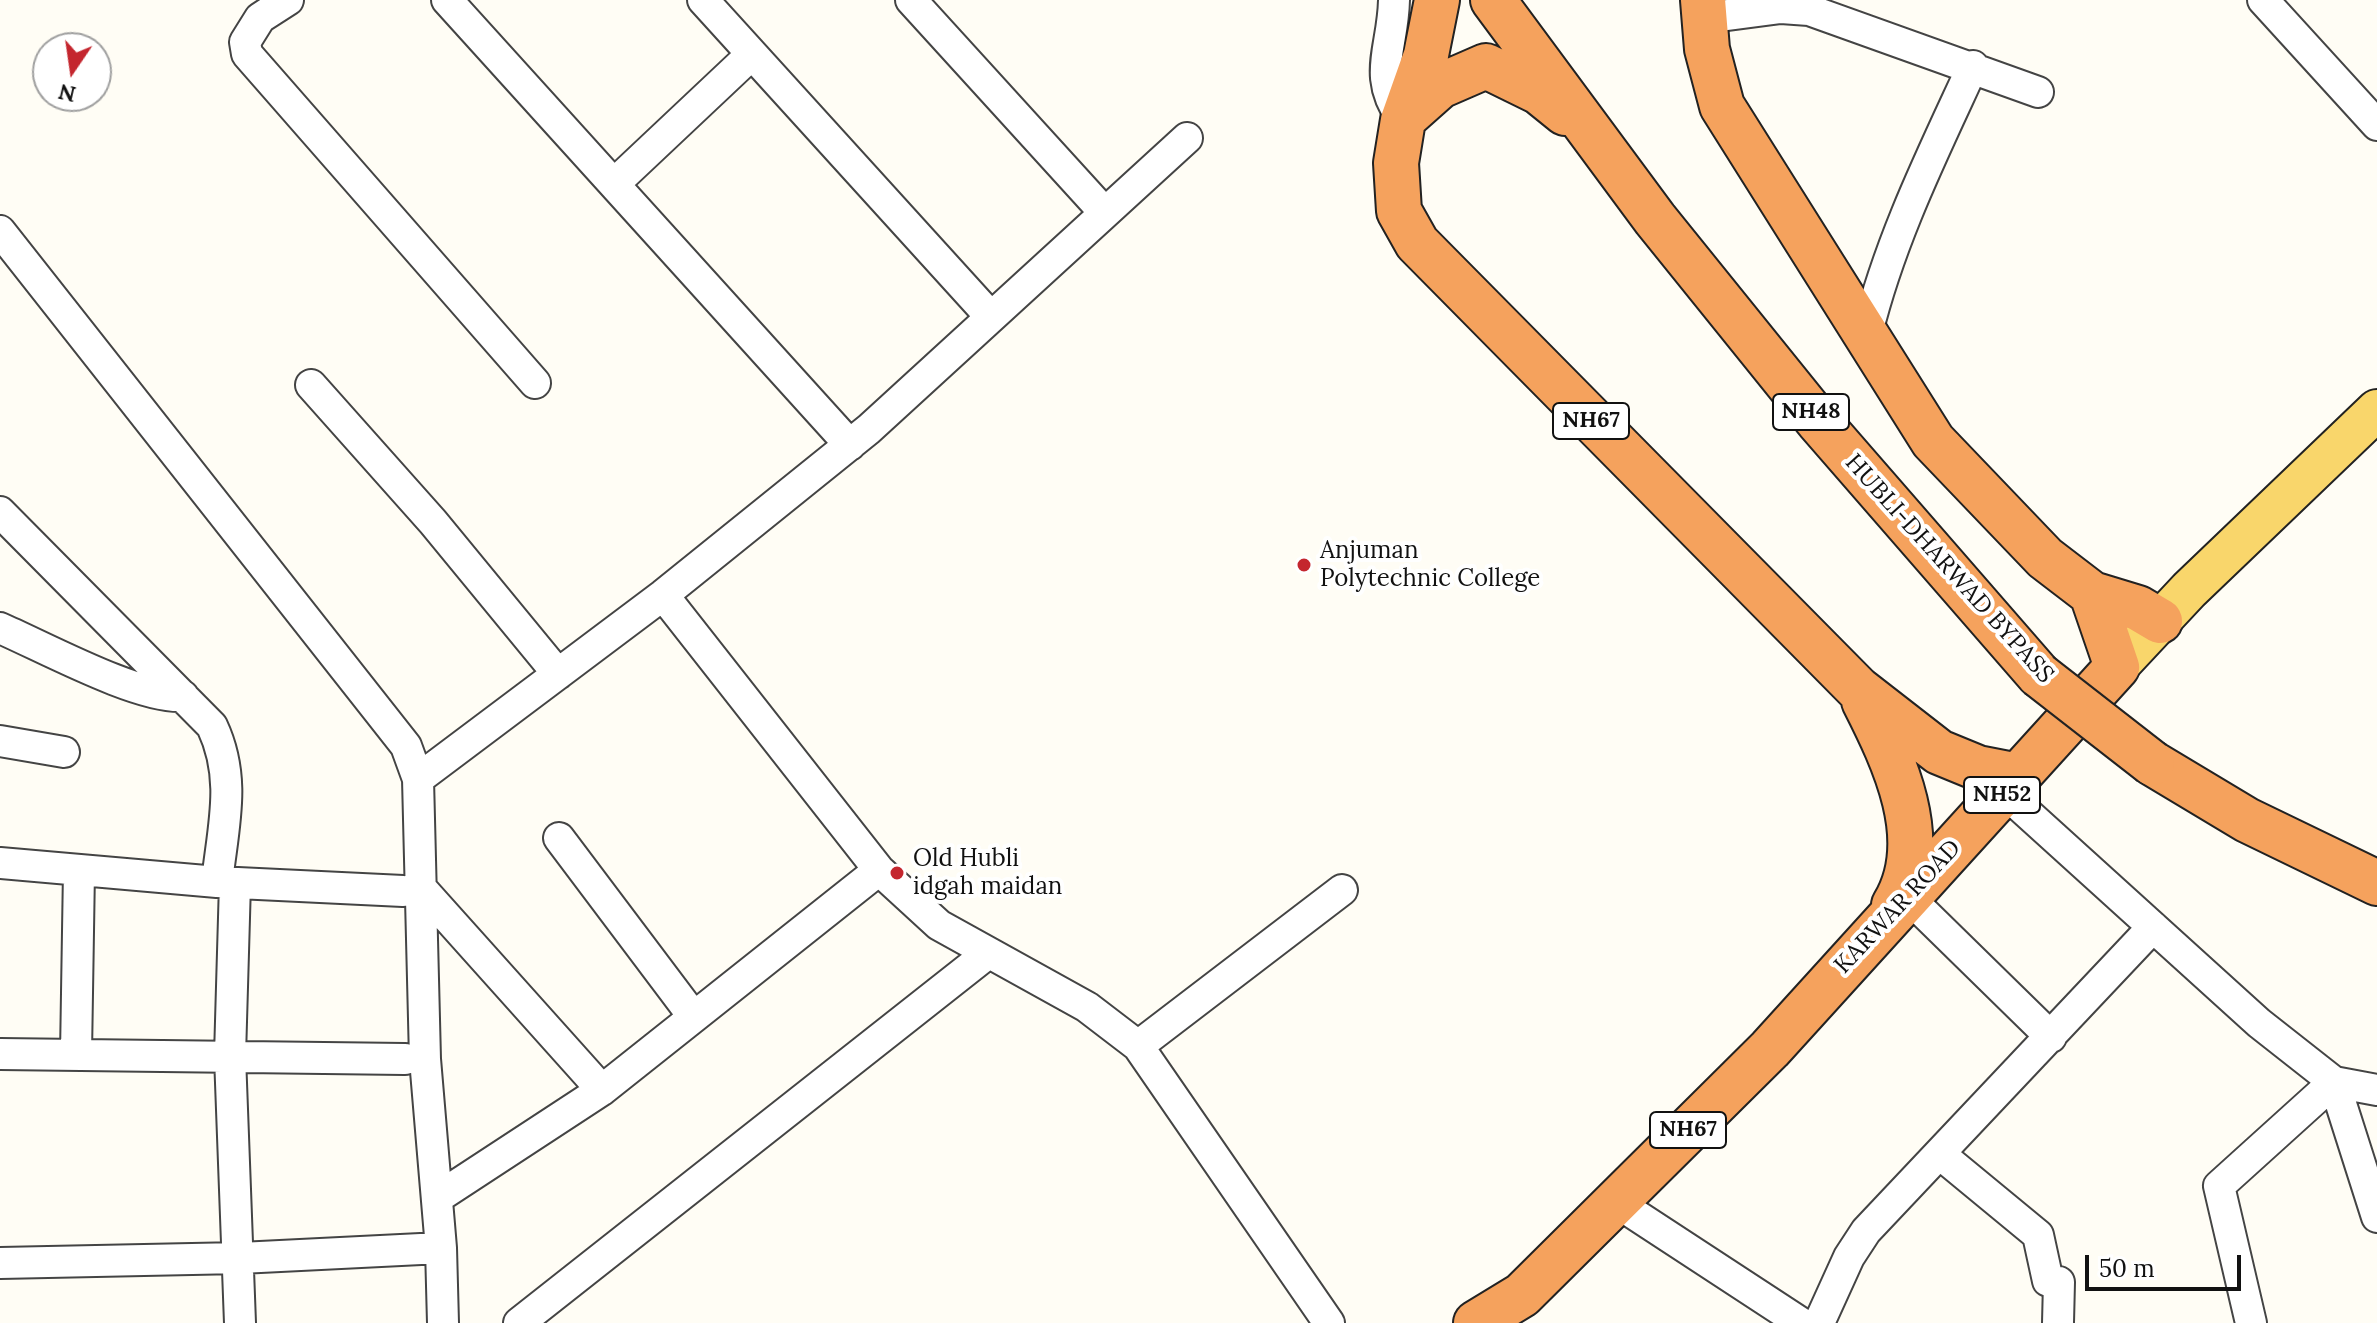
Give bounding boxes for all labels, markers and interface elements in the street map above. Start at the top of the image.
north arrow [32,32,112,112]
text: N [56,78,78,109]
road number: NH48 [1773,394,1849,430]
road number: NH67 [1553,403,1629,439]
street label: HUBLI-DHARWAD BYPASS [1839,449,2059,689]
place label: Anjuman Polytechnic College [1320,537,1540,593]
marker: Anjuman Polytechnic College [1295,556,1313,574]
road number: NH52 [1964,777,2040,813]
street label: KARWAR ROAD [1829,834,1967,980]
place label: Old Hubli idgah maidan [913,845,1062,901]
marker: Old Hubli idgah maidan [888,864,906,882]
road number: NH67 [1650,1112,1726,1148]
scale bar [2089,1239,2245,1289]
text: 50 m [2099,1253,2155,1284]

